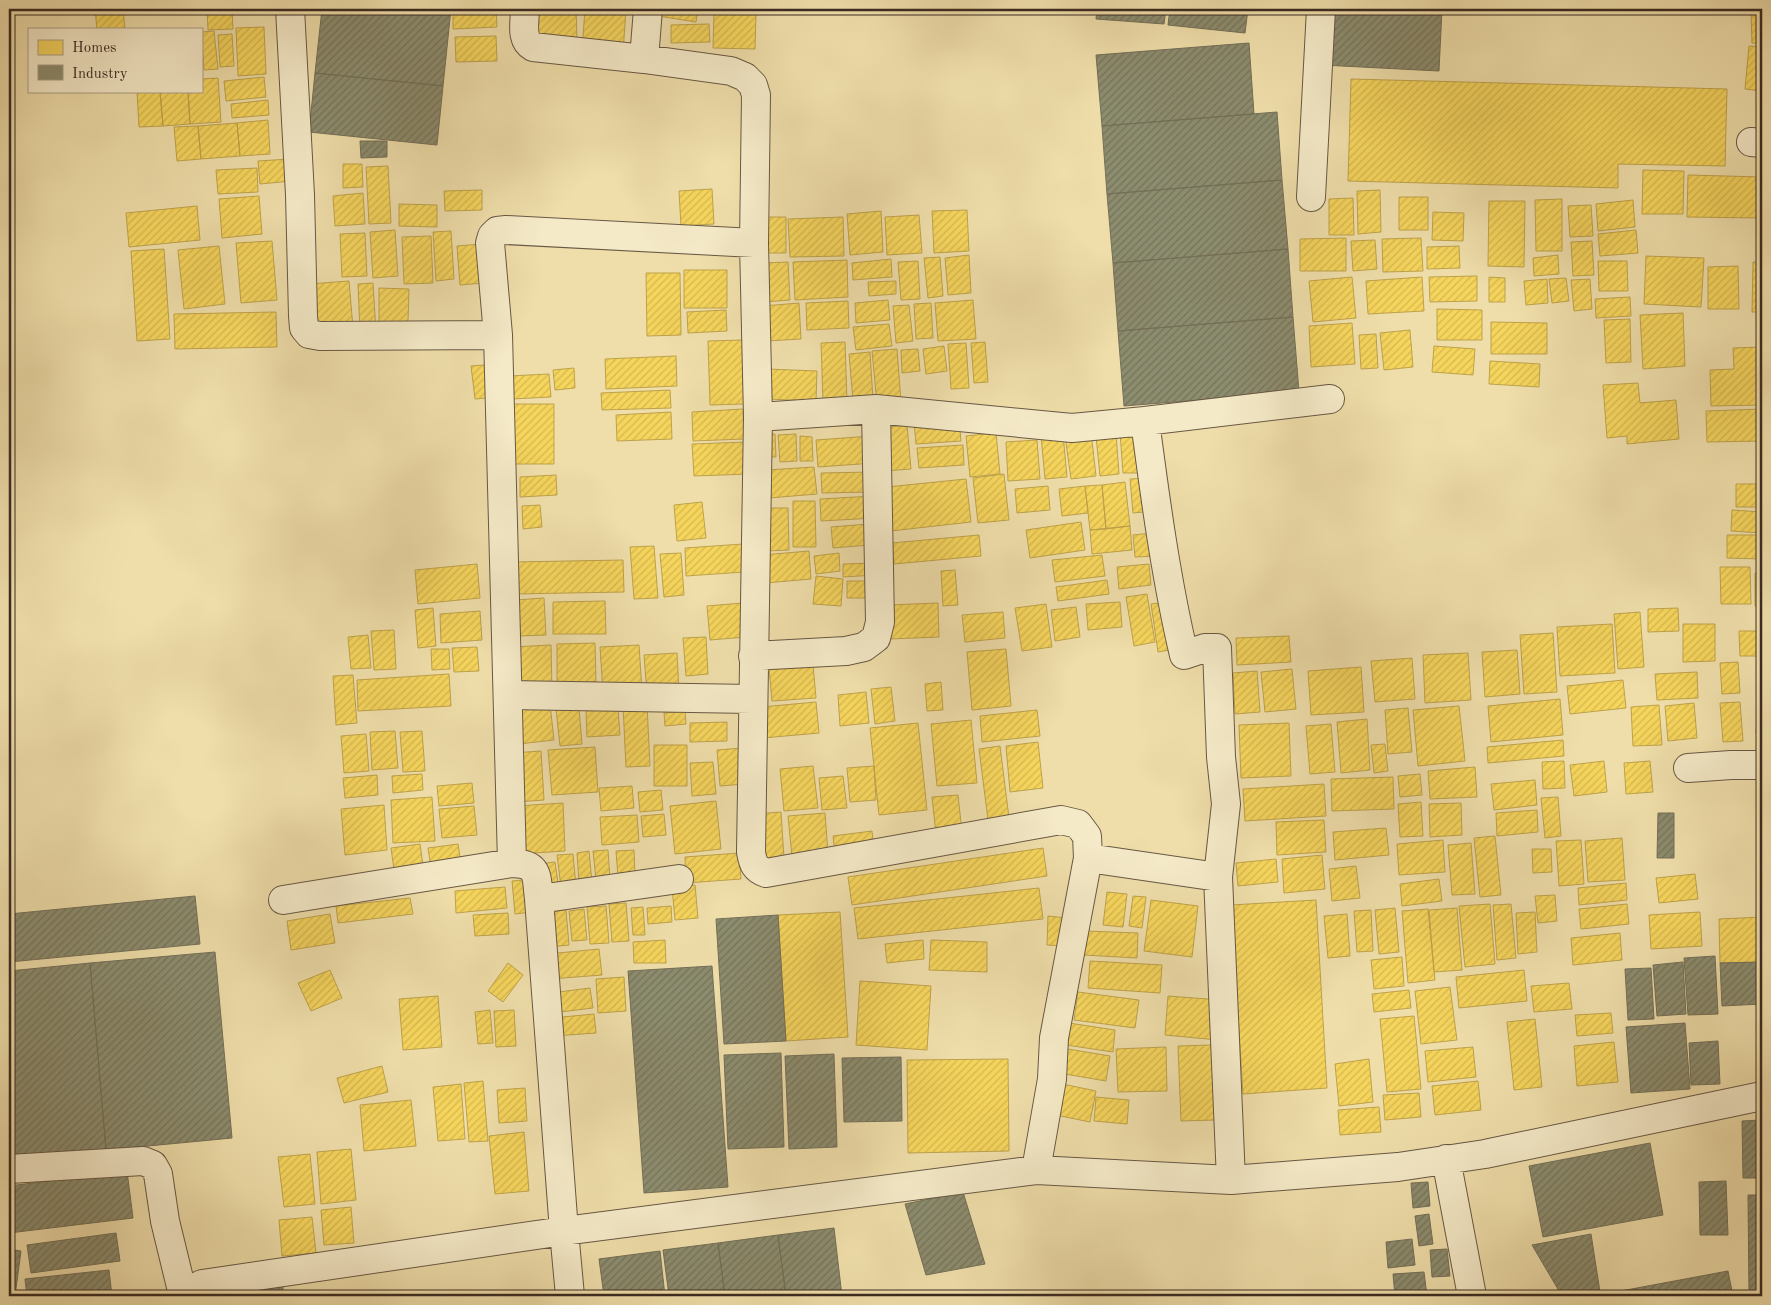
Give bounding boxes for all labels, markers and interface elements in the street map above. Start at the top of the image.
legend [28,28,202,92]
text: Homes [72,41,117,56]
text: Industry [72,67,128,82]

